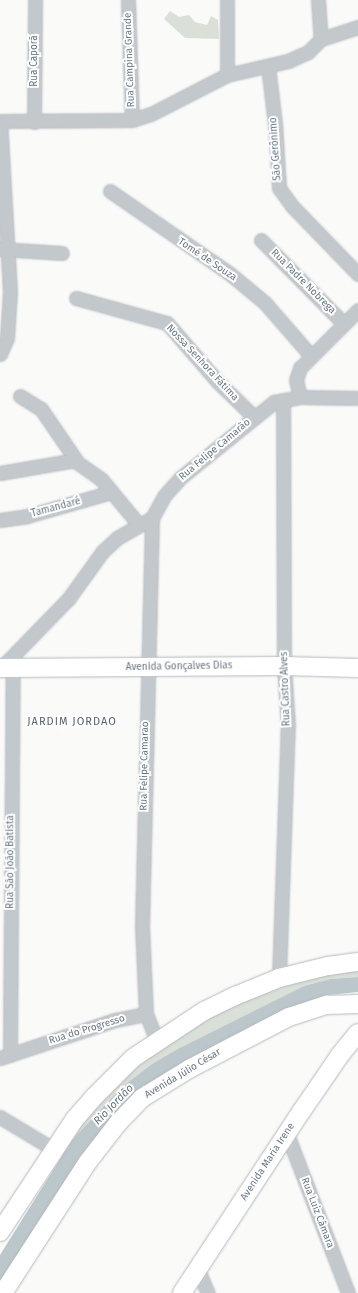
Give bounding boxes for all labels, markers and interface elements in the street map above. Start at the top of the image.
street label: Rua Campina Grande [122,12,138,108]
street label: Rua Caporã [29,35,41,87]
street label: São Gerônimo [268,117,284,181]
street label: Tomé de Souza [175,236,239,284]
street label: Rua Padre Nobrega [268,247,338,317]
street label: Nossa Senhora Fátima [163,322,241,404]
street label: Rua Felipe Camarão [177,417,253,483]
street label: Tamandaré [30,496,82,520]
street label: Rua Castro Alves [279,651,293,727]
street label: Avenida Gonçalves Dias [126,660,232,674]
district label: JARDIM JORDAO [27,715,117,729]
street label: Rua Felipe Camarao [138,721,152,811]
street label: Rua São João Batista [5,815,17,909]
street label: Rua do Progresso [48,1013,126,1047]
street label: Avenida Júlio César [143,1047,223,1101]
water label: Rio Jordão [91,1082,137,1128]
street label: Avenida Maria Irene [238,1121,298,1203]
street label: Rua Luiz Câmara [298,1176,336,1250]

